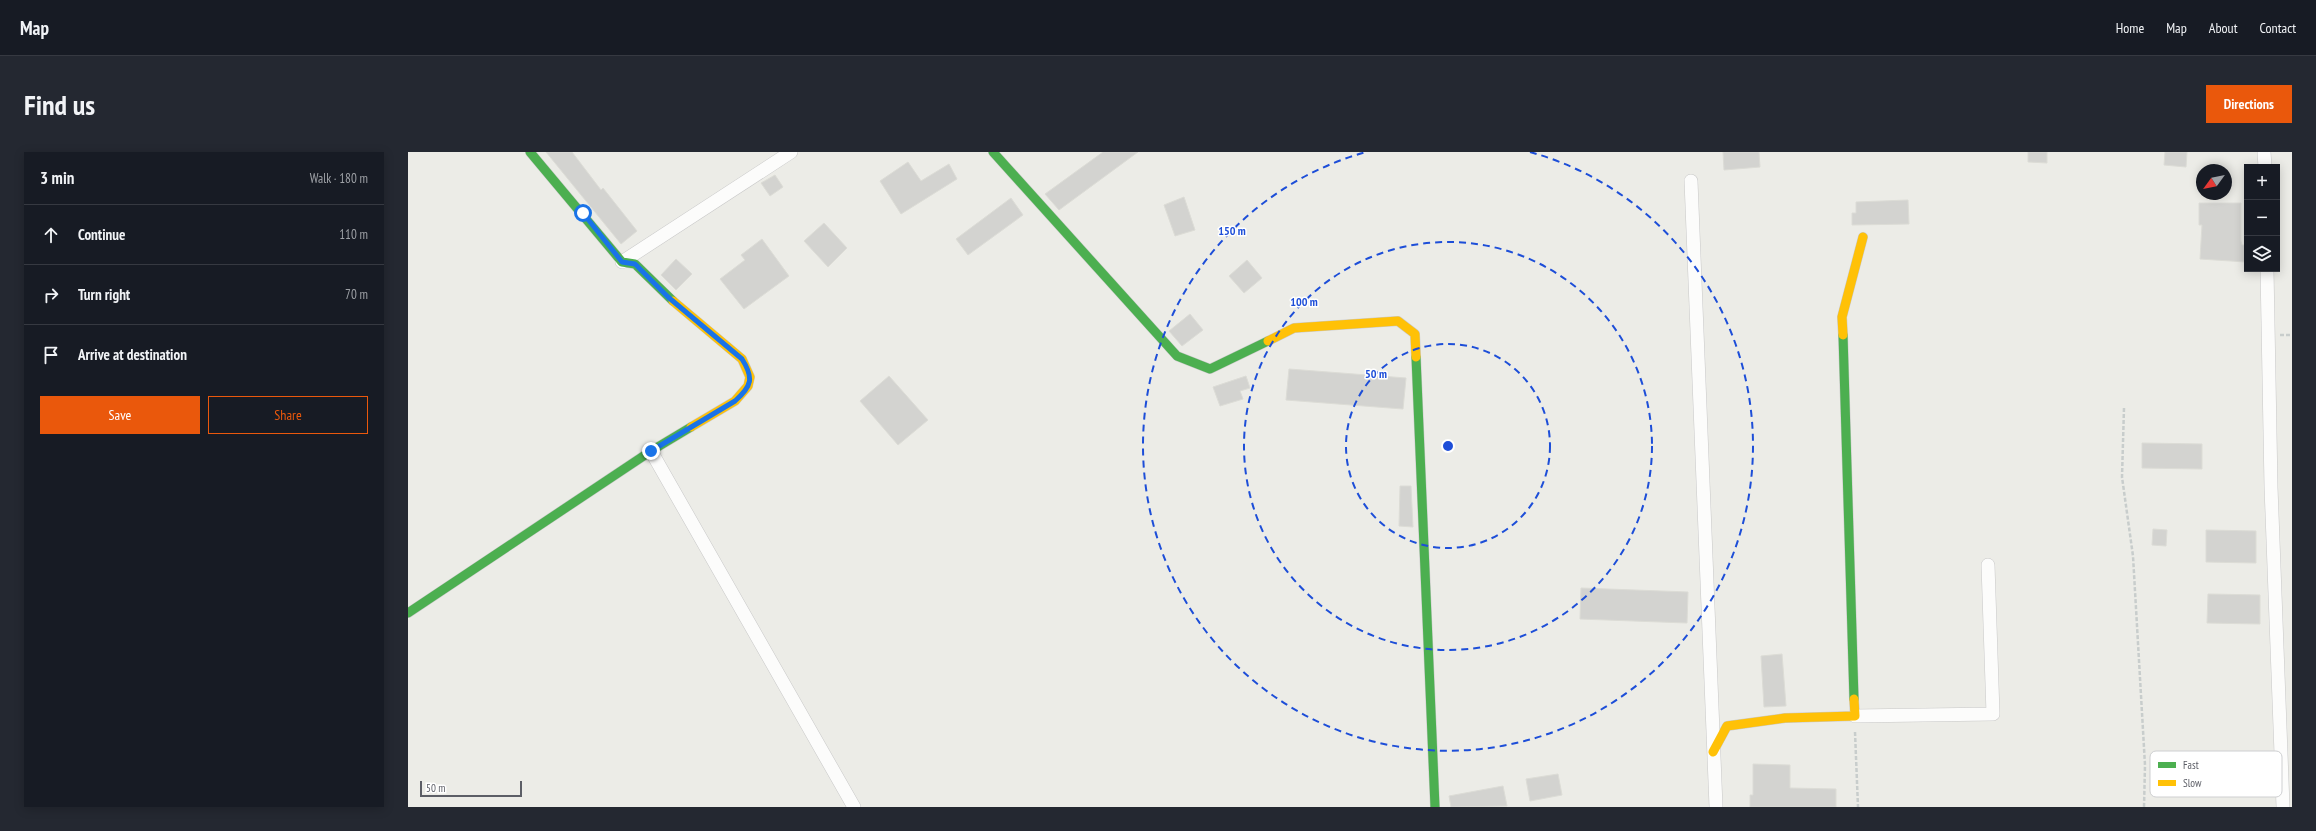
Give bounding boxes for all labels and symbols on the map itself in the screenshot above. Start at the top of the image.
north arrow [2196,164,2232,200]
route start [574,204,592,222]
text: 150 m [1218,223,1246,238]
text: 100 m [1290,294,1318,309]
text: 50 m [1365,366,1387,381]
centre of rings [1441,439,1455,453]
route end [642,442,660,460]
legend [2150,751,2282,797]
text: Fast [2183,758,2199,772]
text: Slow [2183,776,2202,790]
scale bar [420,779,522,798]

